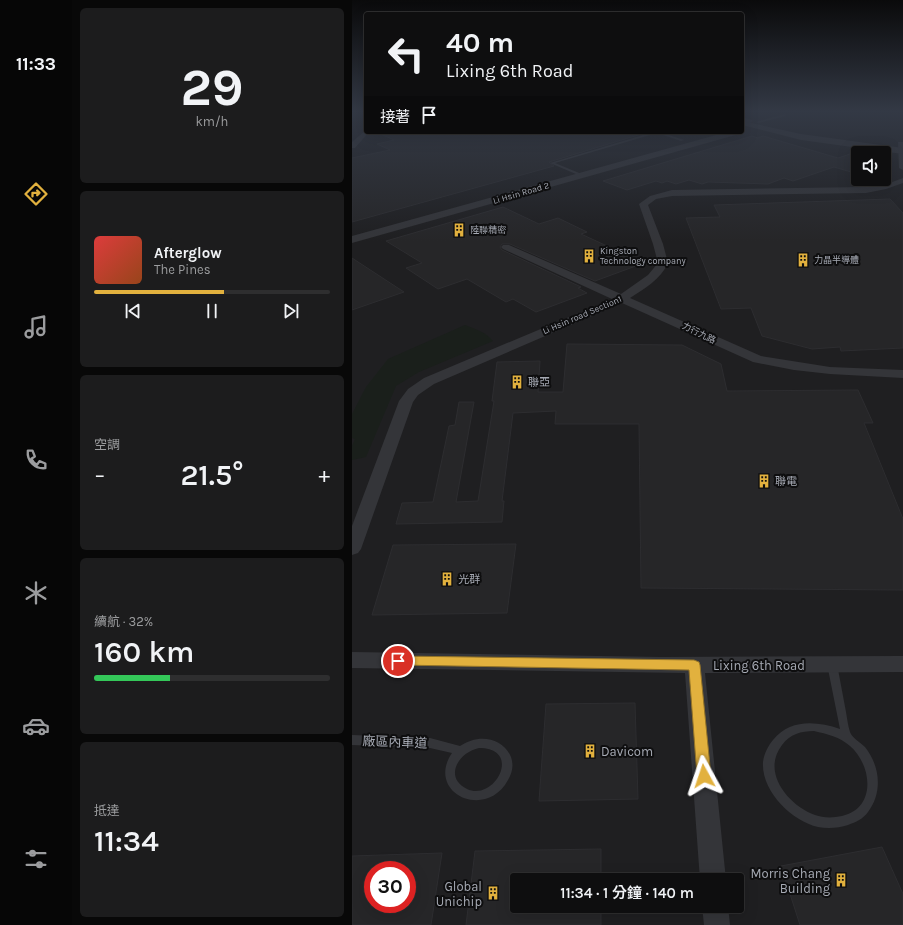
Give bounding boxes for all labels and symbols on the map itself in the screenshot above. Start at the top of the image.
street label: Li Hsin Road 2 [492,180,550,206]
building icon: 陸聯精密 [451,222,467,238]
place label: 陸聯精密 [470,224,506,235]
place label: Kingston Technology company [600,246,686,266]
building icon: Kingston Technology company [581,248,597,264]
building icon: 力晶半導體 [795,252,811,268]
place label: 力晶半導體 [814,255,859,265]
street label: Li Hsin road Section1 [541,294,623,336]
street label: 力行九路 [681,321,717,345]
building icon: 聯亞 [509,374,525,390]
place label: 聯亞 [528,376,550,389]
building icon: 聯電 [756,473,772,489]
place label: 聯電 [775,475,797,488]
building icon: 光群 [439,571,455,587]
place label: 光群 [458,573,480,586]
pin [381,644,415,678]
street label: Lixing 6th Road [713,658,805,673]
street label: 廠區內車道 [362,733,428,751]
building icon: Davicom [582,743,598,759]
place label: Davicom [601,744,653,759]
position arrow [683,755,725,797]
speed limit sign: 30 [364,861,416,913]
place label: Morris Chang Building [751,866,831,896]
building icon: Morris Chang Building [833,872,849,888]
place label: Global Unichip [436,879,482,909]
building icon: Global Unichip [485,885,501,901]

